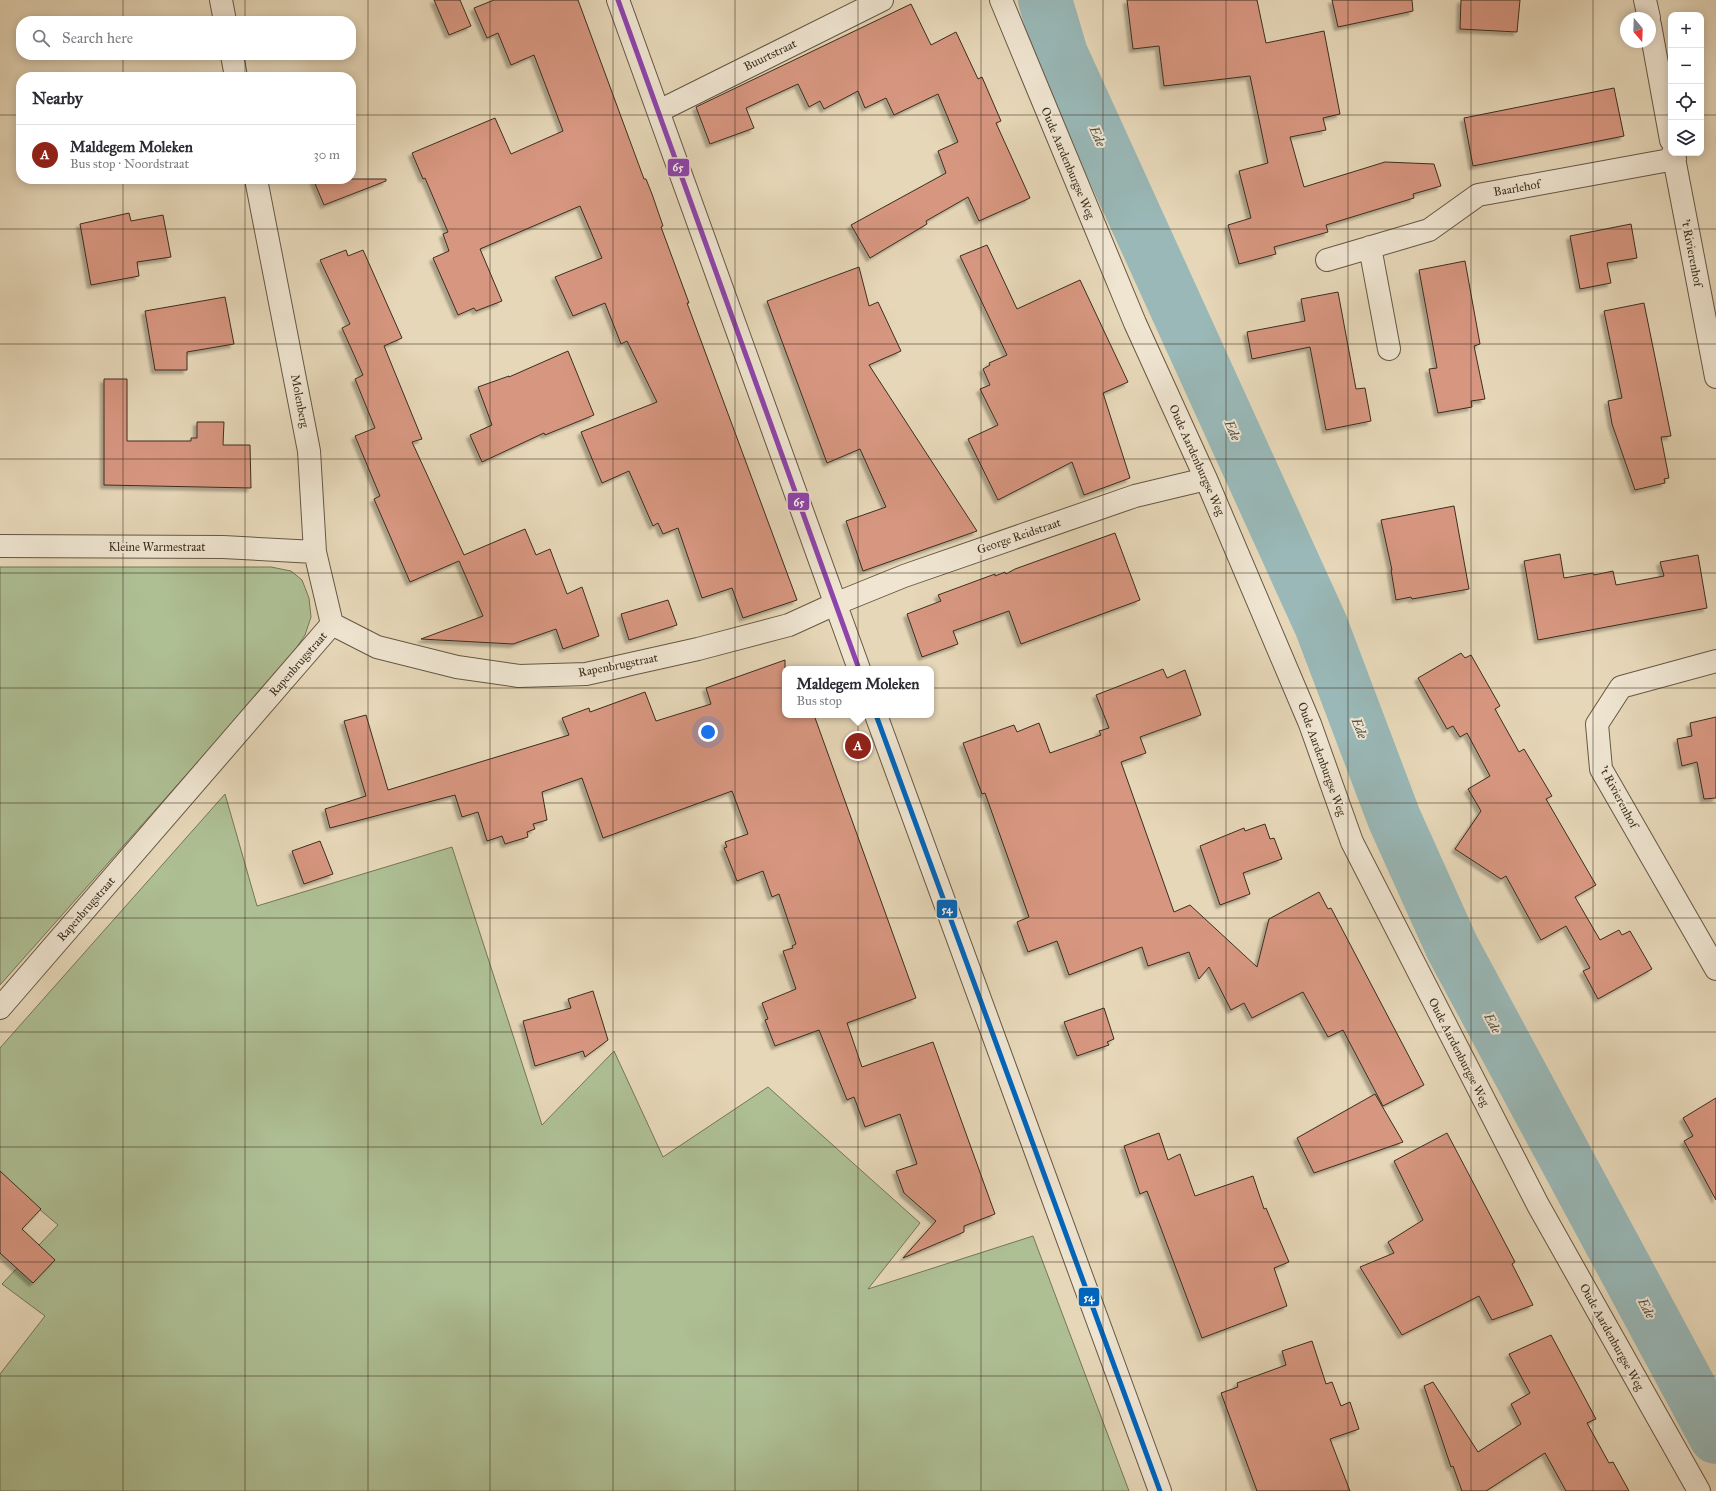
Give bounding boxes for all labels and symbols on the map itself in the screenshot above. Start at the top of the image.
north arrow [1620,12,1656,48]
street label: Buurtstraat [741,36,799,74]
street label: Oude Aardenburgse Weg [1037,105,1098,222]
water label: Ede [1085,123,1109,150]
line badge: 65 [667,158,690,177]
text: 65 [673,161,684,174]
street label: Baarlehof [1492,177,1543,199]
street label: 't Rivierenhof [1679,218,1706,290]
street label: Molenberg [287,373,312,429]
street label: Oude Aardenburgse Weg [1165,402,1228,518]
water label: Ede [1220,417,1244,444]
line badge: 65 [787,492,810,511]
text: 65 [794,496,805,509]
street label: George Reidstraat [975,515,1064,558]
street label: Kleine Warmestraat [108,540,206,554]
street label: Rapenbrugstraat [266,628,331,700]
street label: Rapenbrugstraat [577,650,660,681]
street label: Oude Aardenburgse Weg [1294,700,1349,818]
water label: Ede [1347,715,1371,742]
your location [698,722,718,742]
pin: A [845,731,871,761]
street label: 't Rivierenhof [1597,764,1642,832]
street label: Rapenbrugstraat [54,873,119,945]
line badge: 54 [936,899,958,919]
text: 54 [942,903,953,917]
street label: Oude Aardenburgse Weg [1425,995,1493,1109]
water label: Ede [1480,1010,1505,1038]
street label: Oude Aardenburgse Weg [1576,1281,1647,1394]
line badge: 54 [1078,1287,1100,1307]
text: 54 [1084,1291,1095,1305]
water label: Ede [1634,1295,1659,1323]

